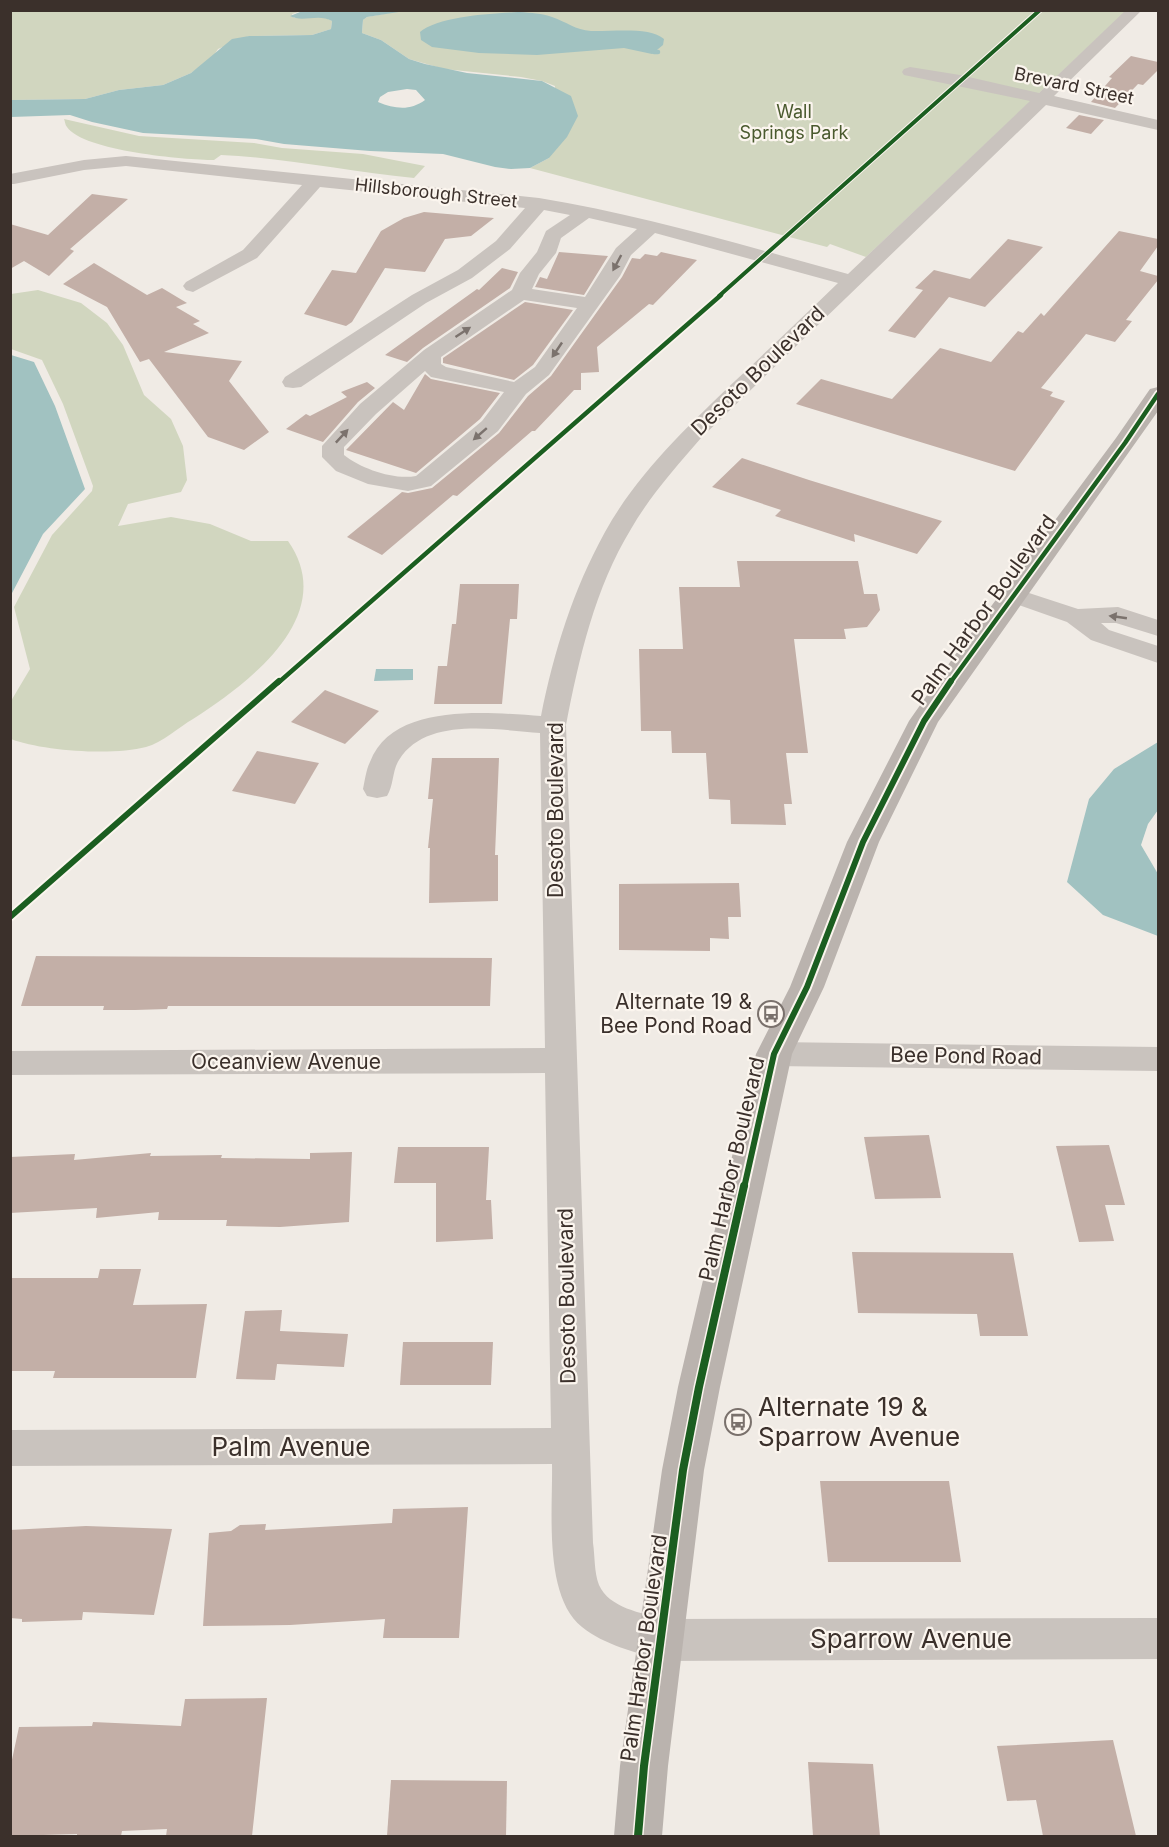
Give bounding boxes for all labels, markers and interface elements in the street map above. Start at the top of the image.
street label: Brevard Street [1012,63,1136,108]
park label: Wall Springs Park [740,101,849,143]
street label: Hillsborough Street [354,174,518,211]
one-way arrow [612,255,622,272]
street label: Desoto Boulevard [686,301,830,441]
one-way arrow [455,326,471,337]
one-way arrow [551,342,563,358]
one-way arrow [473,427,488,440]
one-way arrow [335,430,349,444]
street label: Palm Harbor Boulevard [906,510,1061,710]
one-way arrow [1108,613,1127,622]
street label: Desoto Boulevard [543,722,568,898]
place label: Alternate 19 & Bee Pond Road [600,989,752,1038]
bus stop icon: Alternate 19 & Bee Pond Road [756,999,786,1029]
street label: Bee Pond Road [890,1042,1042,1069]
street label: Oceanview Avenue [191,1049,381,1074]
street label: Palm Harbor Boulevard [694,1054,769,1283]
street label: Desoto Boulevard [552,1208,581,1384]
place label: Alternate 19 & Sparrow Avenue [758,1391,960,1452]
bus stop icon: Alternate 19 & Sparrow Avenue [723,1407,753,1437]
street label: Palm Avenue [212,1431,370,1462]
street label: Palm Harbor Boulevard [615,1533,672,1763]
street label: Sparrow Avenue [810,1623,1012,1654]

